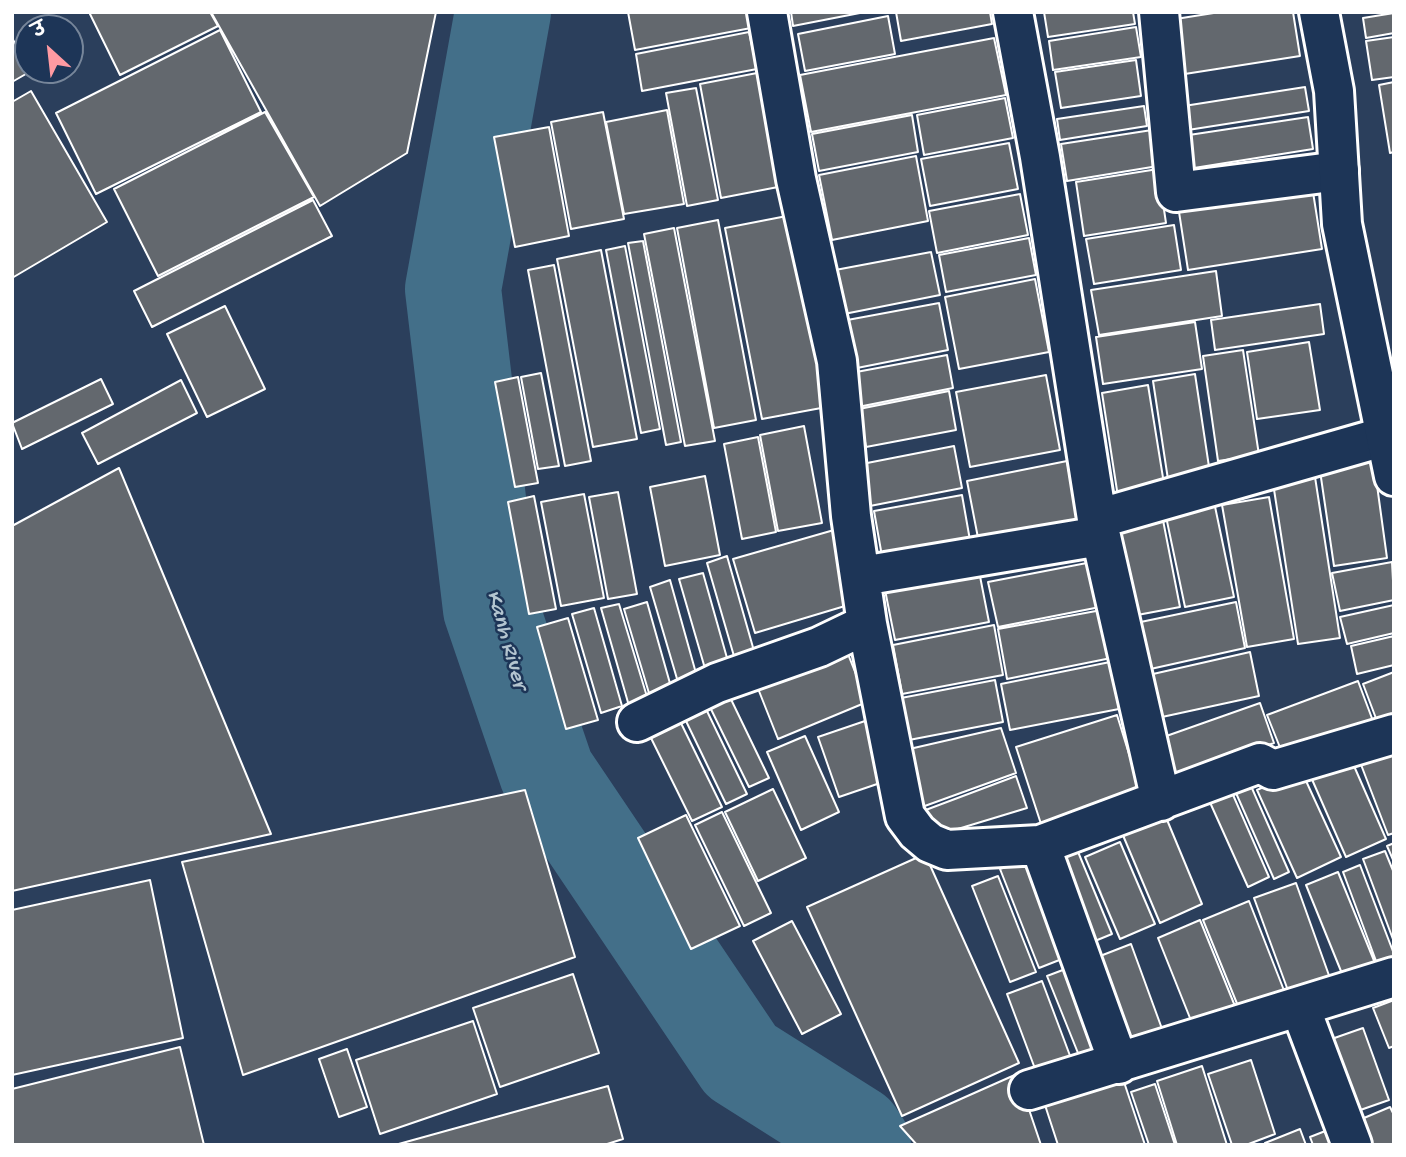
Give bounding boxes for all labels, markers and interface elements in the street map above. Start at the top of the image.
north arrow [14,14,84,84]
text: उ [29,19,51,45]
water label: Kanh River [478,587,532,693]

